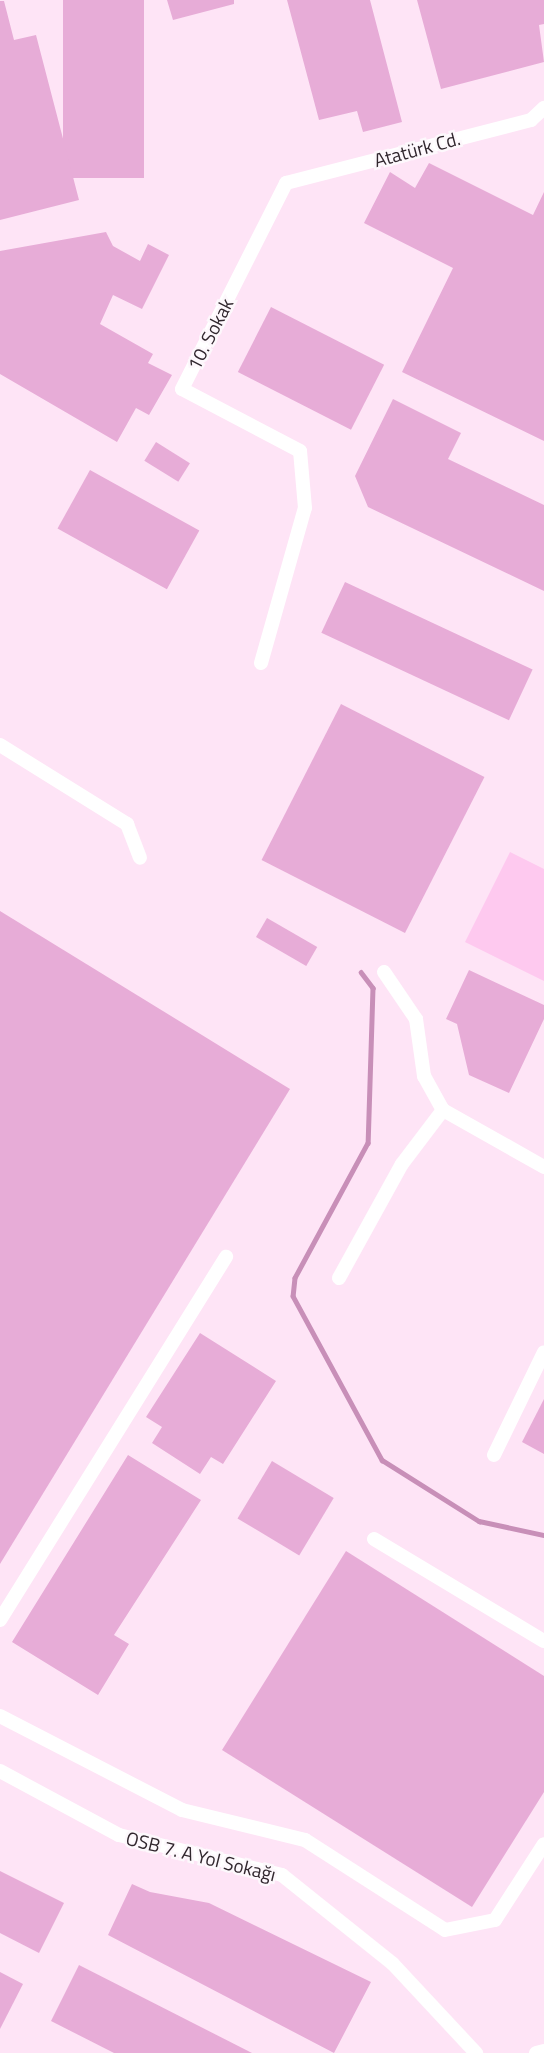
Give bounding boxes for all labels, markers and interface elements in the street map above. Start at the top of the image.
street label: Atatürk Cd. [371,127,463,171]
street label: 10. Sokak [182,294,238,374]
street label: OSB 7. A Yol Sokağı [124,1826,278,1886]

